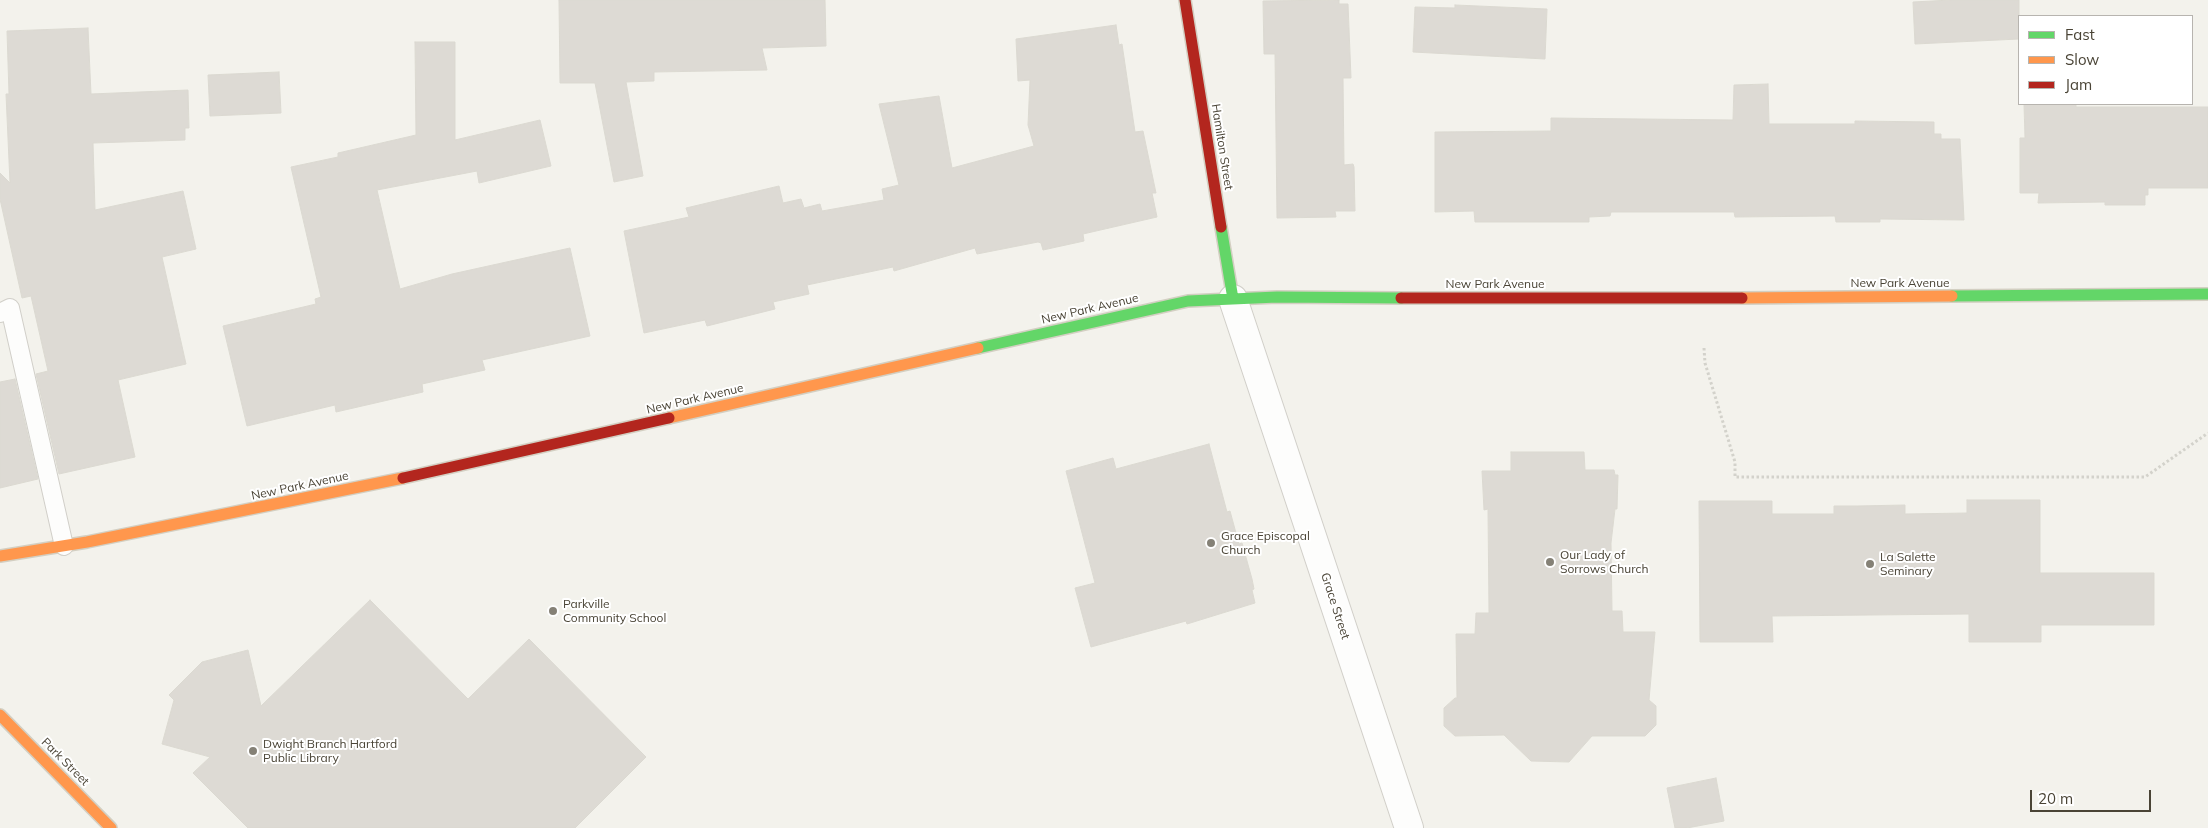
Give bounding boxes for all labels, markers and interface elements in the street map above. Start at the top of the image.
legend [2018,15,2193,105]
text: Fast [2065,25,2095,44]
text: Slow [2065,50,2099,69]
text: Jam [2065,75,2092,94]
street label: Hamilton Street [1208,103,1236,191]
street label: New Park Avenue [1850,276,1950,290]
street label: New Park Avenue [1445,277,1545,291]
street label: New Park Avenue [1040,291,1140,327]
street label: New Park Avenue [645,381,745,417]
street label: New Park Avenue [250,469,350,503]
place label: Grace Episcopal Church [1221,529,1310,557]
marker: Grace Episcopal Church [1205,537,1217,549]
place label: Our Lady of Sorrows Church [1560,548,1649,576]
place label: La Salette Seminary [1880,550,1936,578]
marker: Our Lady of Sorrows Church [1544,556,1556,568]
marker: La Salette Seminary [1864,558,1876,570]
street label: Grace Street [1318,571,1352,641]
place label: Parkville Community School [563,597,666,625]
marker: Parkville Community School [547,605,559,617]
street label: Park Street [38,735,92,789]
place label: Dwight Branch Hartford Public Library [263,737,397,765]
marker: Dwight Branch Hartford Public Library [247,745,259,757]
scale bar [2033,780,2154,812]
text: 20 m [2038,789,2073,808]

